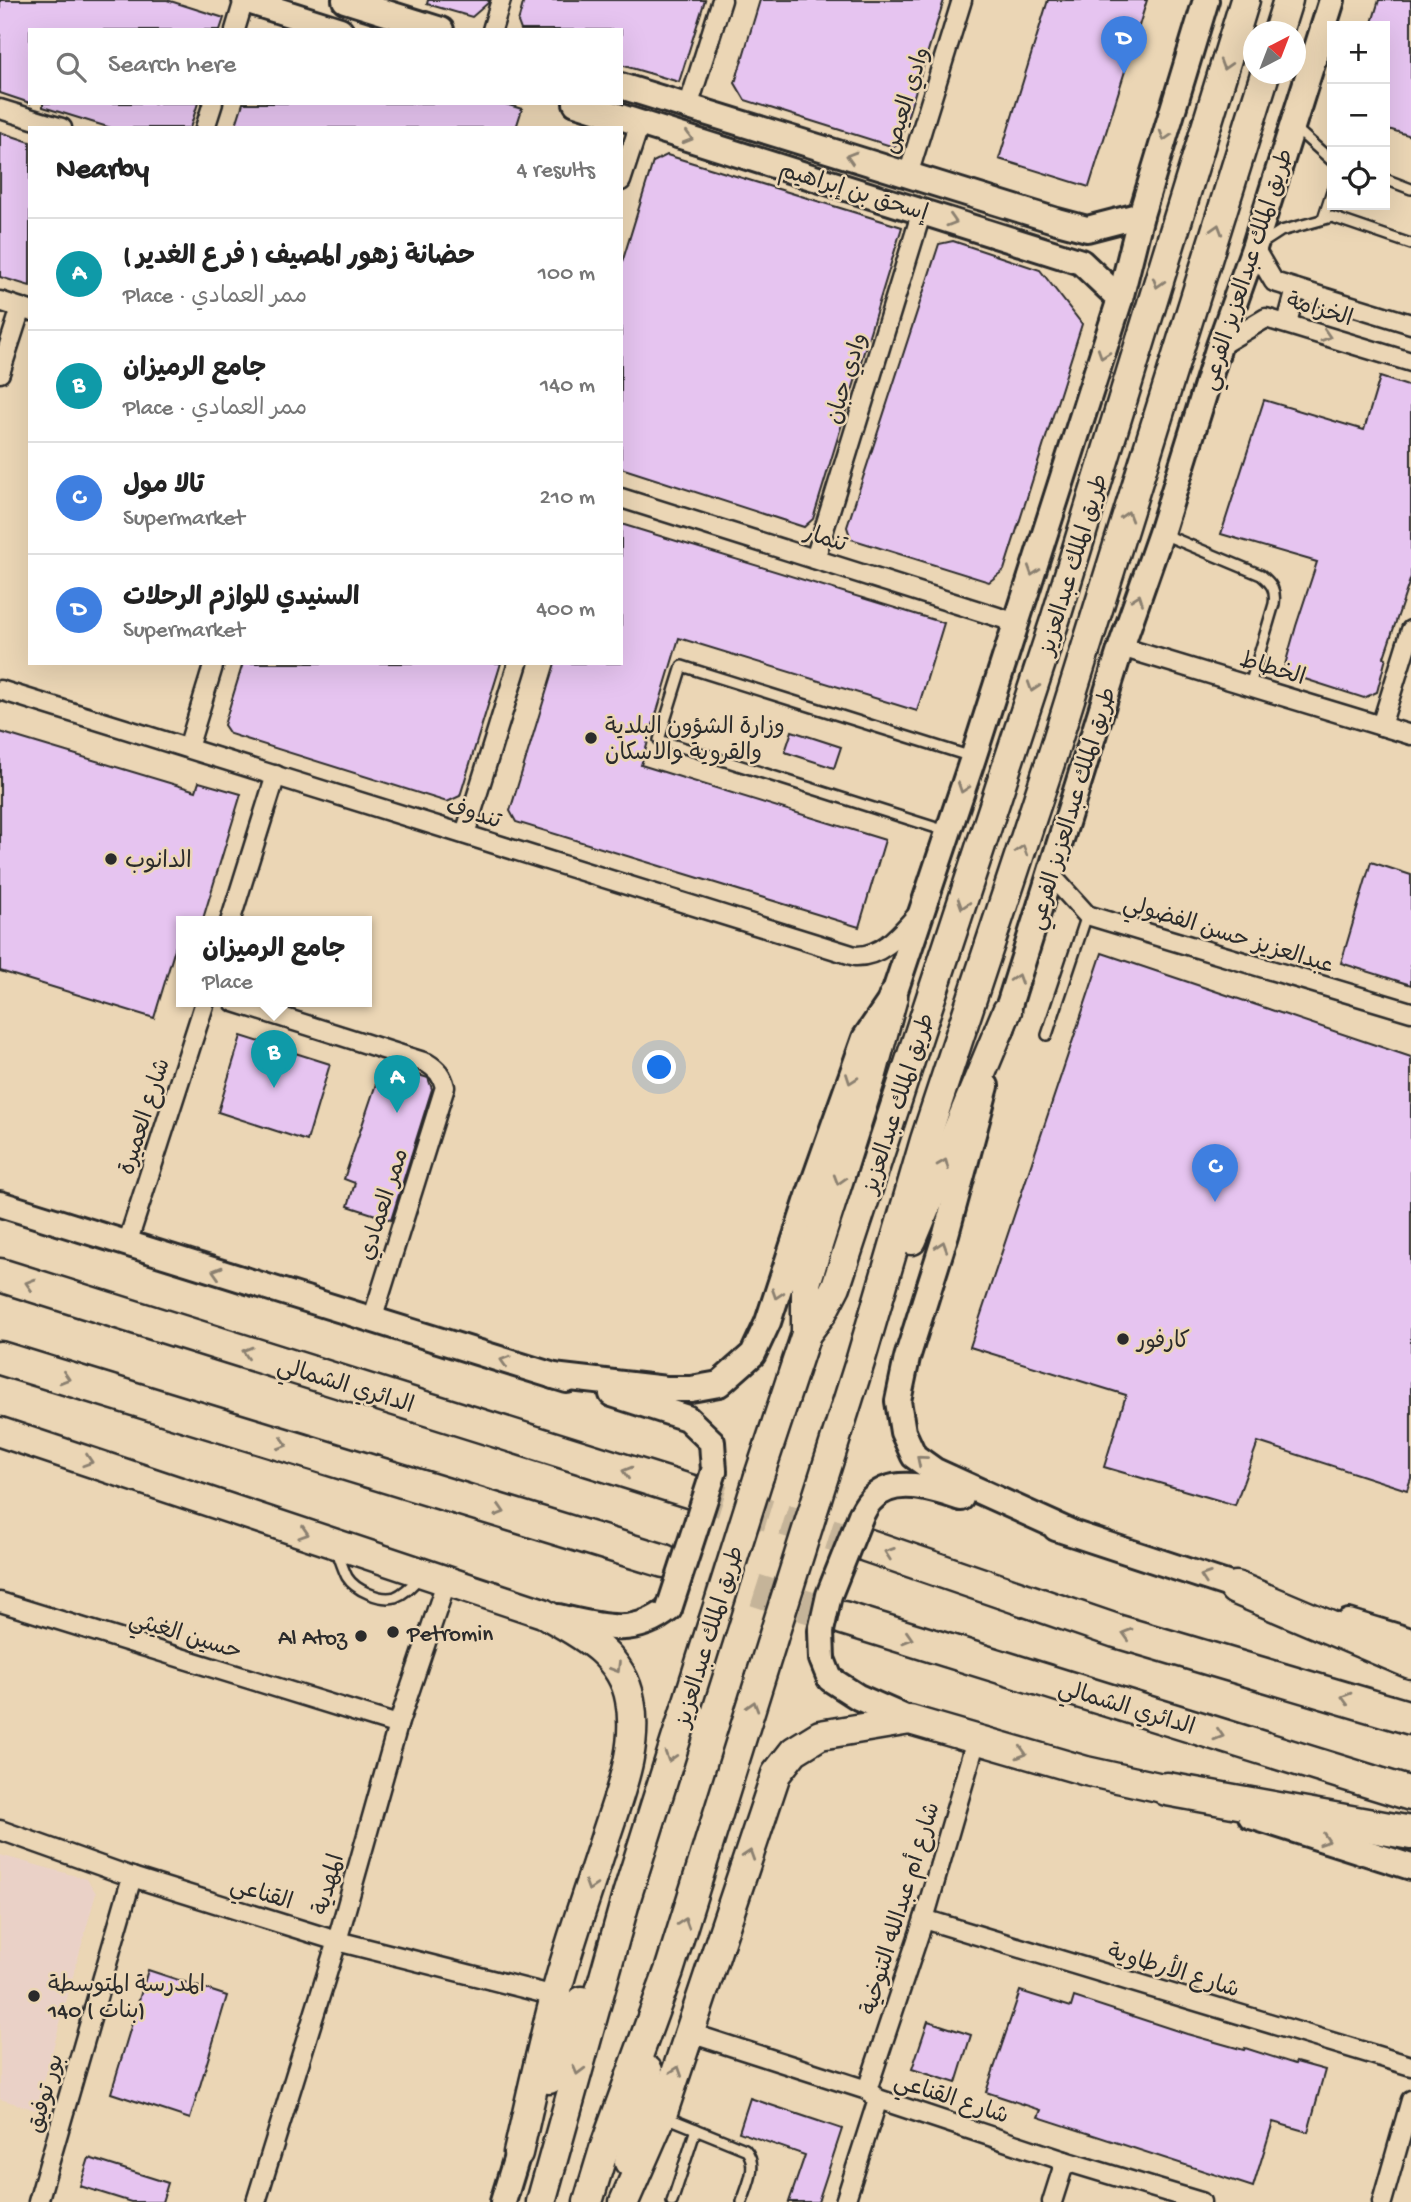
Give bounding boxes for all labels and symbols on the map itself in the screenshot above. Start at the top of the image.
pin: D [1101,16,1147,74]
north arrow [1243,21,1306,84]
street label: وادي العيص [879,44,937,158]
one-way arrow [1218,59,1233,71]
one-way arrow [1158,129,1173,141]
one-way arrow [682,130,694,145]
street label: طريق الملك عبدالعزيز الفرعي [1198,146,1305,395]
one-way arrow [845,151,857,166]
street label: إسحق بن إبراهيم [775,158,931,230]
one-way arrow [945,212,957,227]
one-way arrow [1208,223,1223,235]
one-way arrow [1152,276,1166,289]
street label: الخزامة [1283,288,1355,334]
one-way arrow [1320,327,1332,342]
street label: وادي حبان [822,330,875,428]
one-way arrow [1096,348,1111,360]
street label: طريق الملك عبدالعزيز [1034,471,1116,661]
one-way arrow [1118,510,1133,522]
street label: تنمار [799,520,850,560]
one-way arrow [1027,564,1041,577]
one-way arrow [1130,594,1144,606]
street label: الخطاط [1236,648,1308,693]
one-way arrow [1027,681,1041,693]
street label: طريق الملك عبدالعزيز الفرعي [1025,684,1128,935]
place label: وزارة الشؤون البلدية والقروية والاسكان [605,715,785,768]
marker: وزارة الشؤون البلدية والقروية والاسكان [583,730,599,746]
one-way arrow [957,781,971,793]
street label: تندوف [442,794,504,837]
one-way arrow [1013,844,1028,856]
place label: الدانوب [125,849,192,876]
marker: الدانوب [103,851,119,867]
street label: عبدالعزيز حسن الفضولي [1118,891,1336,985]
one-way arrow [956,897,971,909]
one-way arrow [1009,974,1023,986]
street label: طريق الملك عبدالعزيز [858,1011,942,1200]
pin: B [251,1030,297,1088]
your location [642,1050,676,1084]
street label: شارع العميرة [115,1055,178,1179]
pin: A [374,1055,420,1113]
one-way arrow [845,1072,859,1084]
pin: C [1192,1144,1238,1202]
street label: ممر العمادي [355,1146,416,1264]
one-way arrow [935,1158,949,1170]
one-way arrow [833,1173,847,1186]
one-way arrow [934,1240,949,1252]
one-way arrow [212,1266,224,1280]
one-way arrow [24,1278,36,1293]
one-way arrow [771,1287,785,1300]
place label: كارفور [1135,1329,1190,1356]
marker: كارفور [1115,1331,1131,1347]
one-way arrow [241,1346,253,1361]
street label: الدائري الشمالي [272,1354,416,1425]
one-way arrow [499,1355,511,1369]
one-way arrow [59,1369,71,1384]
one-way arrow [276,1436,288,1451]
one-way arrow [81,1453,94,1467]
one-way arrow [916,1456,929,1468]
one-way arrow [622,1465,634,1480]
one-way arrow [494,1503,506,1518]
one-way arrow [297,1525,310,1539]
street label: طريق الملك عبدالعزيز [670,1543,752,1733]
one-way arrow [883,1547,895,1561]
one-way arrow [1200,1571,1212,1585]
street label: حسين الغيثي [124,1607,245,1671]
place label: Petromin [406,1622,493,1649]
marker: Petromin [385,1624,401,1640]
place label: Al Atoz [278,1626,348,1653]
marker: Al Atoz [353,1628,369,1644]
one-way arrow [1122,1628,1134,1643]
one-way arrow [902,1630,914,1645]
one-way arrow [608,1661,621,1674]
street label: الدائري الشمالي [1053,1676,1197,1747]
one-way arrow [1340,1692,1352,1707]
one-way arrow [745,1701,759,1713]
one-way arrow [1213,1726,1225,1741]
one-way arrow [1016,1745,1028,1759]
one-way arrow [664,1751,678,1763]
street label: شارع أم عبدالله التنوخية [853,1798,949,2019]
one-way arrow [1319,1831,1331,1846]
one-way arrow [741,1849,755,1862]
street label: المهدية [309,1851,352,1919]
street label: القناعي [225,1873,295,1921]
one-way arrow [583,1880,598,1892]
one-way arrow [676,1918,690,1930]
street label: شارع الأرطاوية [1104,1934,1244,2005]
place label: المدرسة المتوسطة 140 ( بنات) [47,1973,205,2026]
marker: المدرسة المتوسطة 140 ( بنات) [26,1988,42,2004]
street label: بور توفيق [23,2051,71,2137]
one-way arrow [572,2063,587,2075]
one-way arrow [669,2065,683,2077]
street label: شارع القناعي [889,2069,1012,2135]

